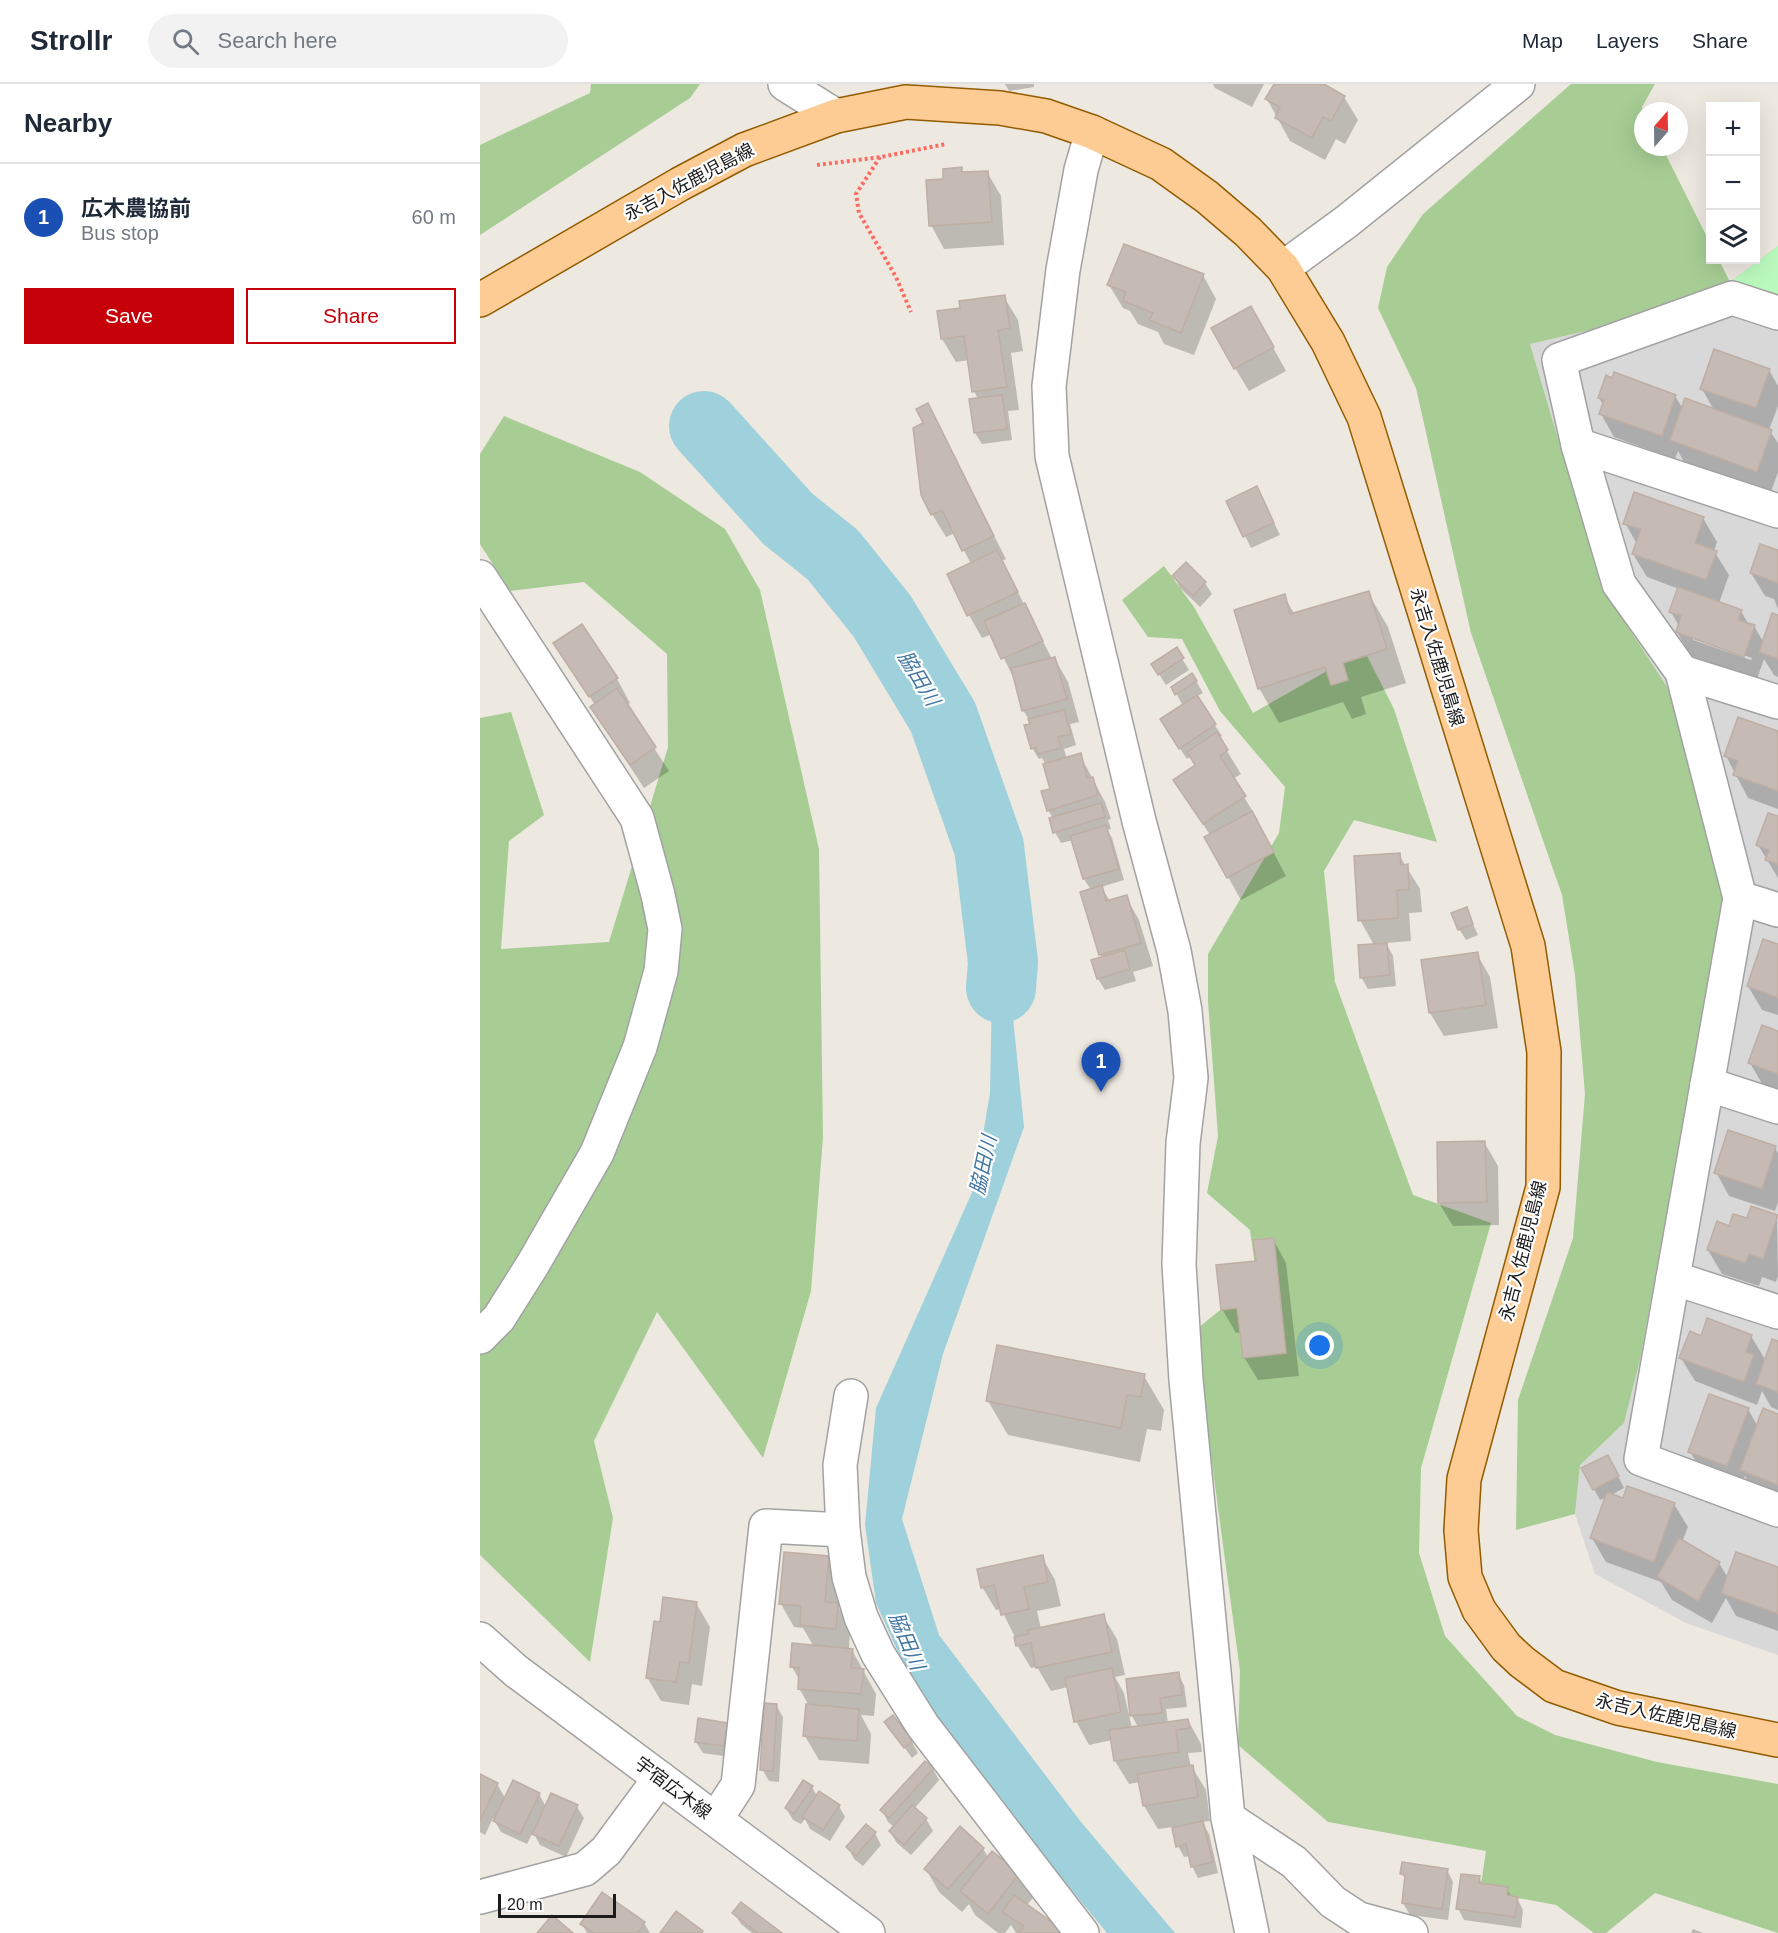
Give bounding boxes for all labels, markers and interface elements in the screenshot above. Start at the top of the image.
search box [148,14,568,68]
text: Strollr [30,25,112,56]
icon: search [169,25,202,58]
text: Search here [217,28,337,53]
text: Map [1522,29,1563,52]
text: Layers [1596,29,1659,52]
text: Share [1692,29,1748,52]
north arrow [1634,102,1688,156]
map controls [1706,102,1760,264]
button: + [1706,102,1760,156]
text: Nearby [24,108,112,138]
street label: 永吉入佐鹿児島線 [621,139,757,225]
button: − [1706,156,1760,210]
text: 広木農協前 [81,196,191,221]
text: 1 [38,206,49,228]
text: 60 m [412,206,456,228]
button: layers [1706,210,1760,264]
text: Bus stop [81,222,159,244]
button: Save [24,288,234,344]
button: Share [246,288,456,344]
street label: 永吉入佐鹿児島線 [1406,585,1468,729]
water label: 脇田川 [894,647,945,711]
pin: 1 [1082,1042,1120,1092]
water label: 脇田川 [966,1131,1000,1197]
street label: 永吉入佐鹿児島線 [1496,1179,1550,1323]
your location [1305,1331,1334,1360]
water label: 脇田川 [885,1609,930,1675]
street label: 永吉入佐鹿児島線 [1594,1690,1738,1742]
street label: 宇宿広木線 [631,1753,715,1823]
scale bar [498,1891,616,1918]
text: 20 m [507,1896,543,1913]

